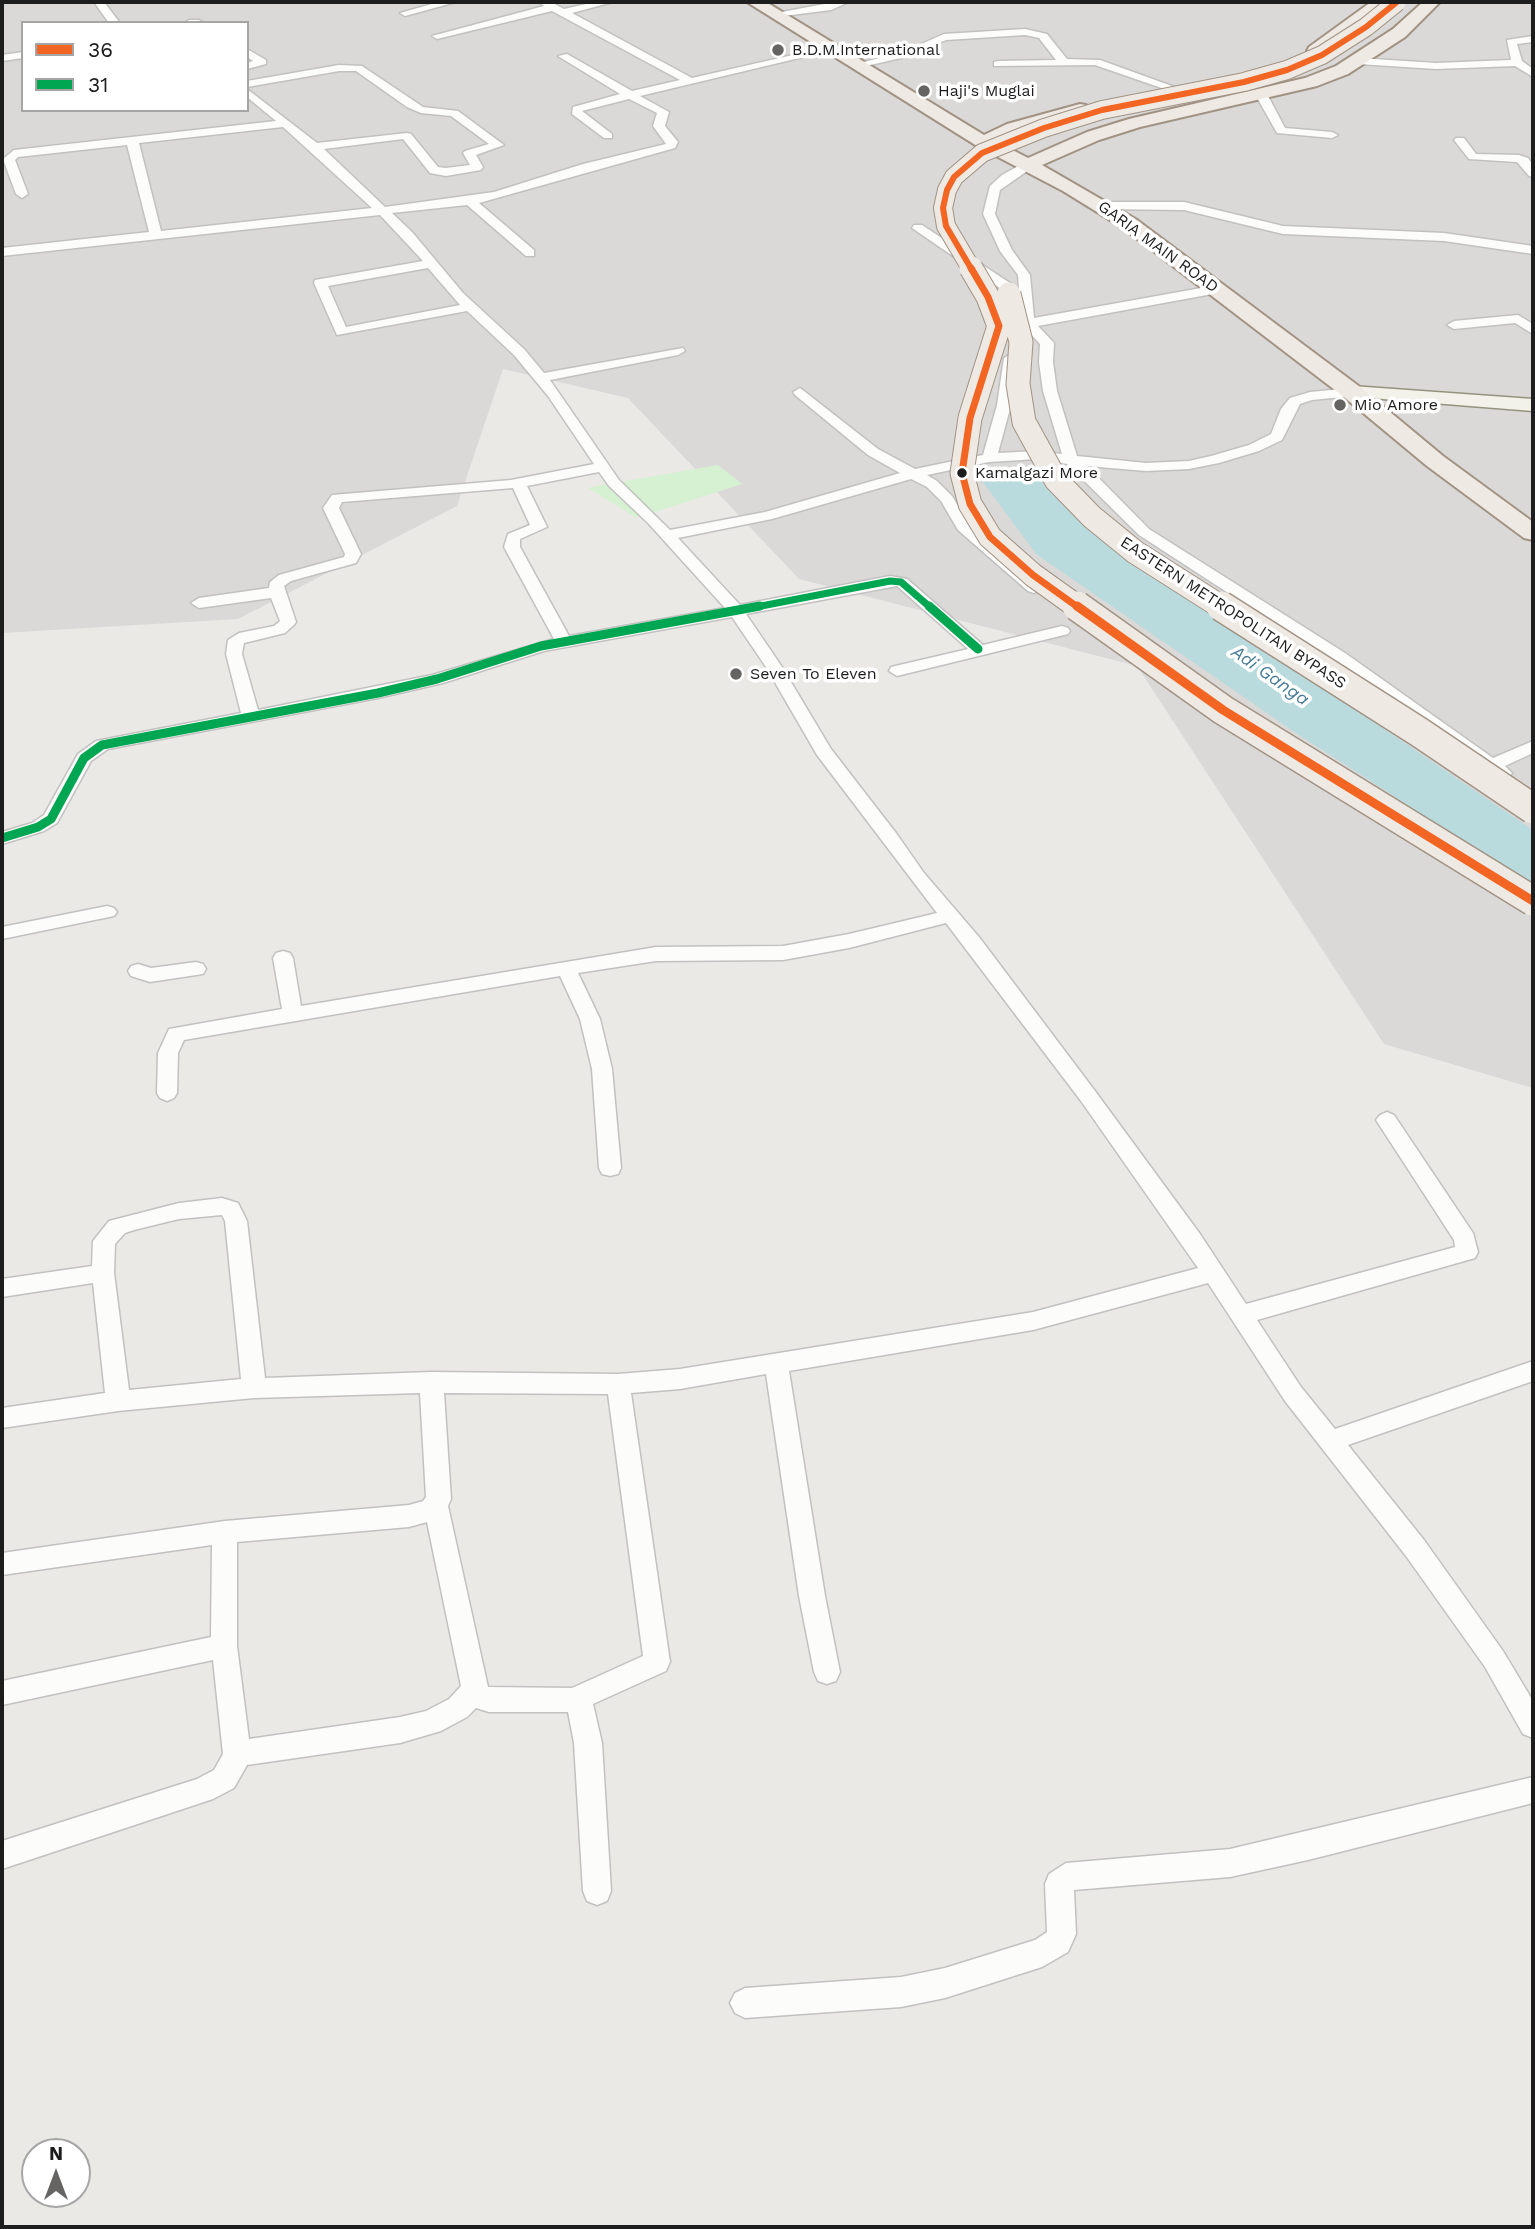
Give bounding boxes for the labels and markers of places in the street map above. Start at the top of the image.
place label: B.D.M.International [792,40,940,60]
marker: B.D.M.International [770,42,786,58]
place label: Haji's Muglai [938,81,1035,101]
marker: Haji's Muglai [916,83,932,99]
place label: Mio Amore [1354,395,1438,415]
marker: Mio Amore [1332,397,1348,413]
place label: Kamalgazi More [975,463,1098,483]
marker: Kamalgazi More [955,466,969,480]
place label: Seven To Eleven [750,664,877,684]
marker: Seven To Eleven [728,666,744,682]

